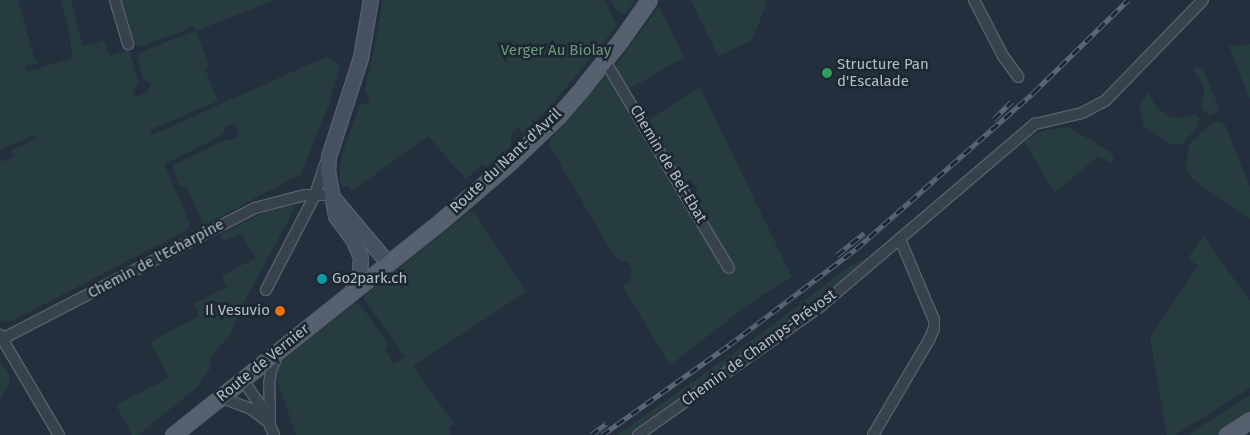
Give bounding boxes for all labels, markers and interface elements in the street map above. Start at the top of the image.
park label: Verger Au Biolay [501,42,611,60]
place label: Structure Pan d'Escalade [837,55,929,90]
marker: Structure Pan d'Escalade [821,67,833,79]
street label: Chemin de Bel-Ebat [626,102,710,226]
street label: Route du Nant-d'Avril [447,105,565,217]
street label: Chemin de l'Echarpine [85,216,227,302]
place label: Go2park.ch [332,270,407,288]
marker: Go2park.ch [316,273,328,285]
street label: Chemin de Champs-Prévost [678,286,840,410]
place label: Il Vesuvio [205,302,270,320]
marker: Il Vesuvio [274,305,286,317]
street label: Route de Vernier [213,320,313,406]

